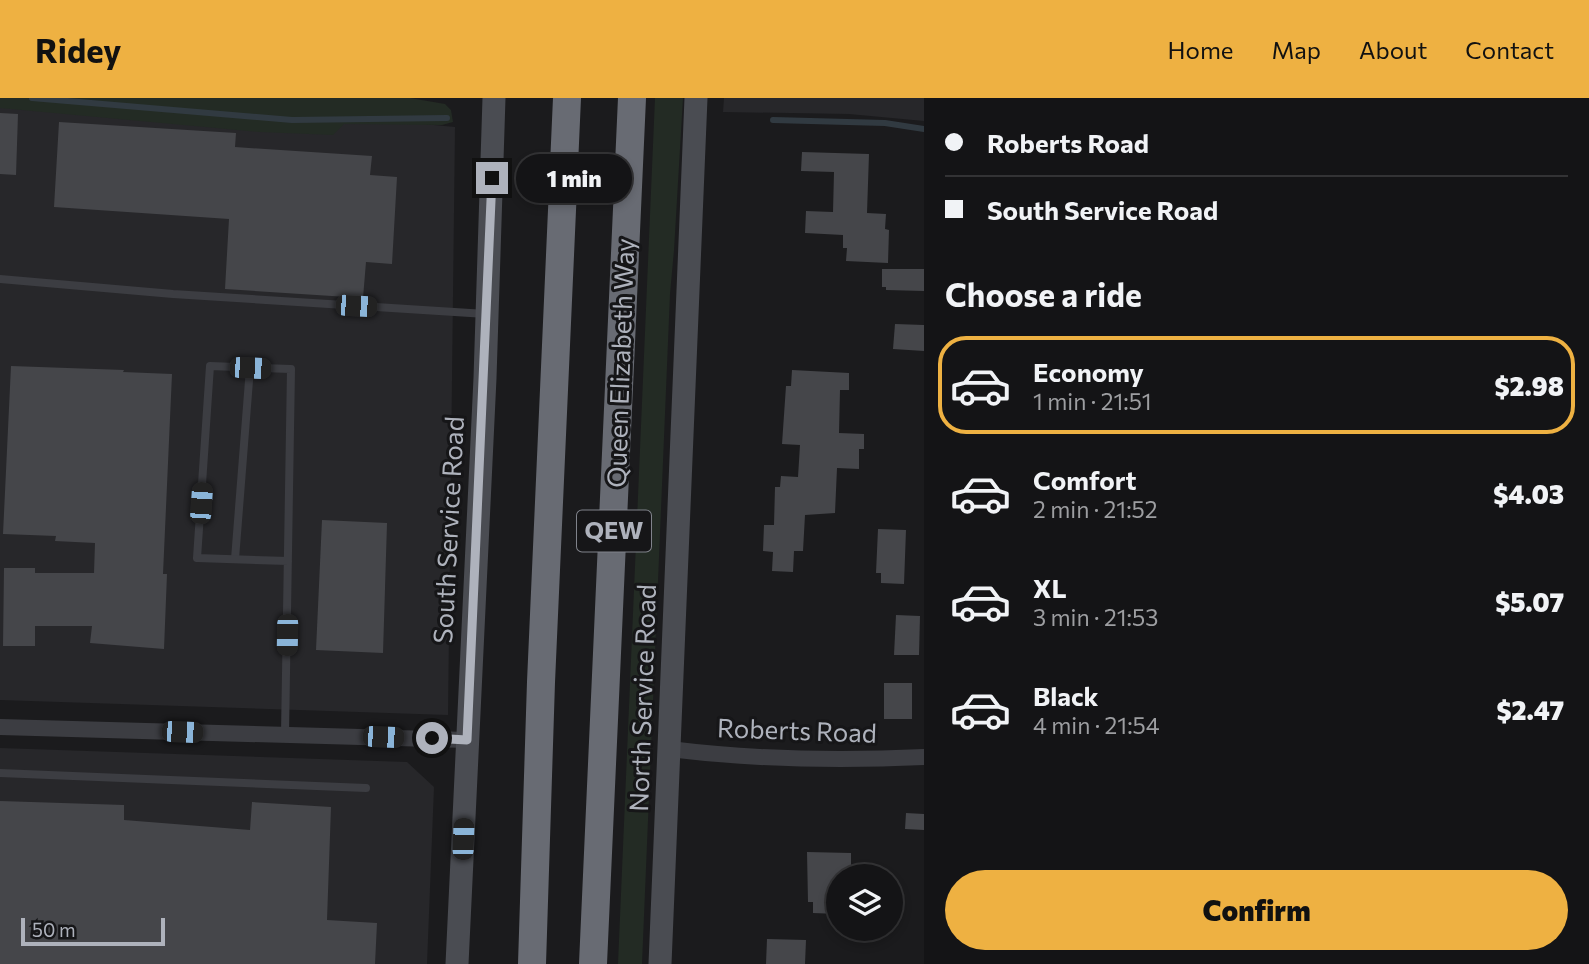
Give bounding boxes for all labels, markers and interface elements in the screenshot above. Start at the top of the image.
text: Ridey [35,29,121,70]
text: Home [1168,35,1234,64]
text: Map [1272,35,1321,64]
text: About [1359,35,1427,64]
text: Contact [1465,35,1554,64]
text: Roberts Road [987,127,1149,158]
callout: 1 min [516,154,632,202]
route end [476,162,508,194]
text: 1 min [546,164,602,192]
text: South Service Road [987,194,1218,225]
street label: Queen Elizabeth Way [600,238,639,488]
text: Choose a ride [945,274,1142,314]
car [335,294,378,318]
icon: car [949,354,1012,417]
text: Economy [1033,356,1144,387]
car [229,357,272,379]
text: $2.98 [1494,370,1564,401]
text: 1 min · 21:51 [1033,387,1152,415]
street label: South Service Road [426,416,469,644]
icon: car [949,462,1012,525]
text: Comfort [1033,464,1136,495]
text: $4.03 [1493,478,1564,509]
car [190,481,213,525]
text: 2 min · 21:52 [1033,495,1158,523]
road number: QEW [577,510,651,551]
icon: car [949,570,1012,633]
text: XL [1033,572,1067,603]
street label: North Service Road [622,584,661,812]
text: $5.07 [1495,586,1564,617]
text: 3 min · 21:53 [1033,603,1158,631]
car [277,614,298,656]
icon: car [949,678,1012,741]
text: Black [1033,680,1099,711]
text: $2.47 [1496,694,1564,725]
street label: Roberts Road [717,711,877,748]
text: 4 min · 21:54 [1033,711,1160,739]
car [161,721,204,743]
route start [416,722,448,754]
car [362,726,405,748]
car [452,818,475,860]
map controls [826,864,903,941]
button: layers [826,864,903,941]
button: Confirm [945,870,1568,950]
scale bar [21,915,164,947]
text: 50 m [32,918,76,941]

